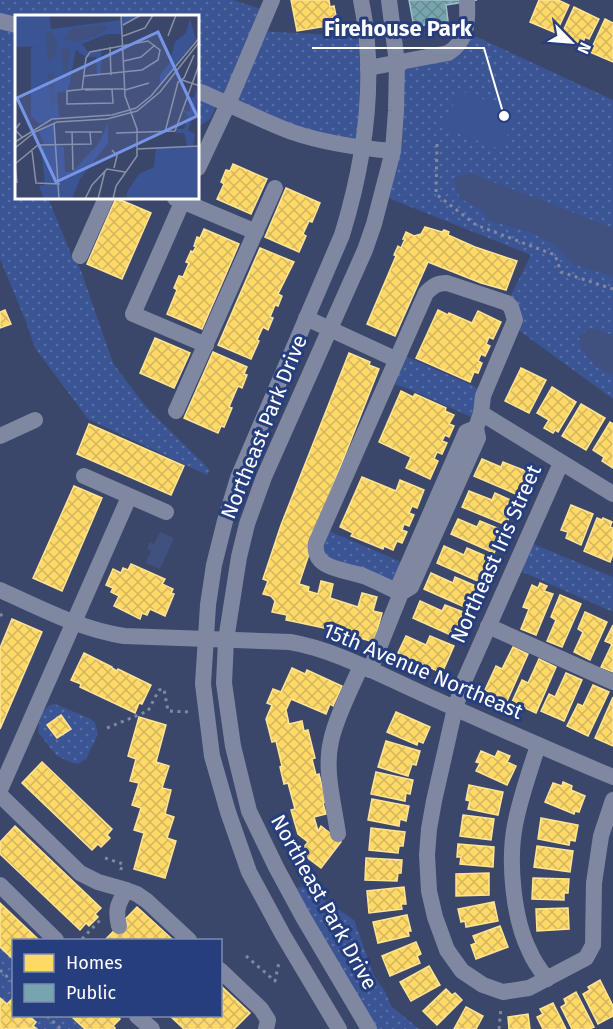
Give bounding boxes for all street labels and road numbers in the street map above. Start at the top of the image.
street label: Northeast Park Drive [215,331,313,523]
street label: Northeast Iris Street [445,460,547,647]
street label: 15th Avenue Northeast [319,617,527,725]
street label: Northeast Park Drive [265,810,383,994]

